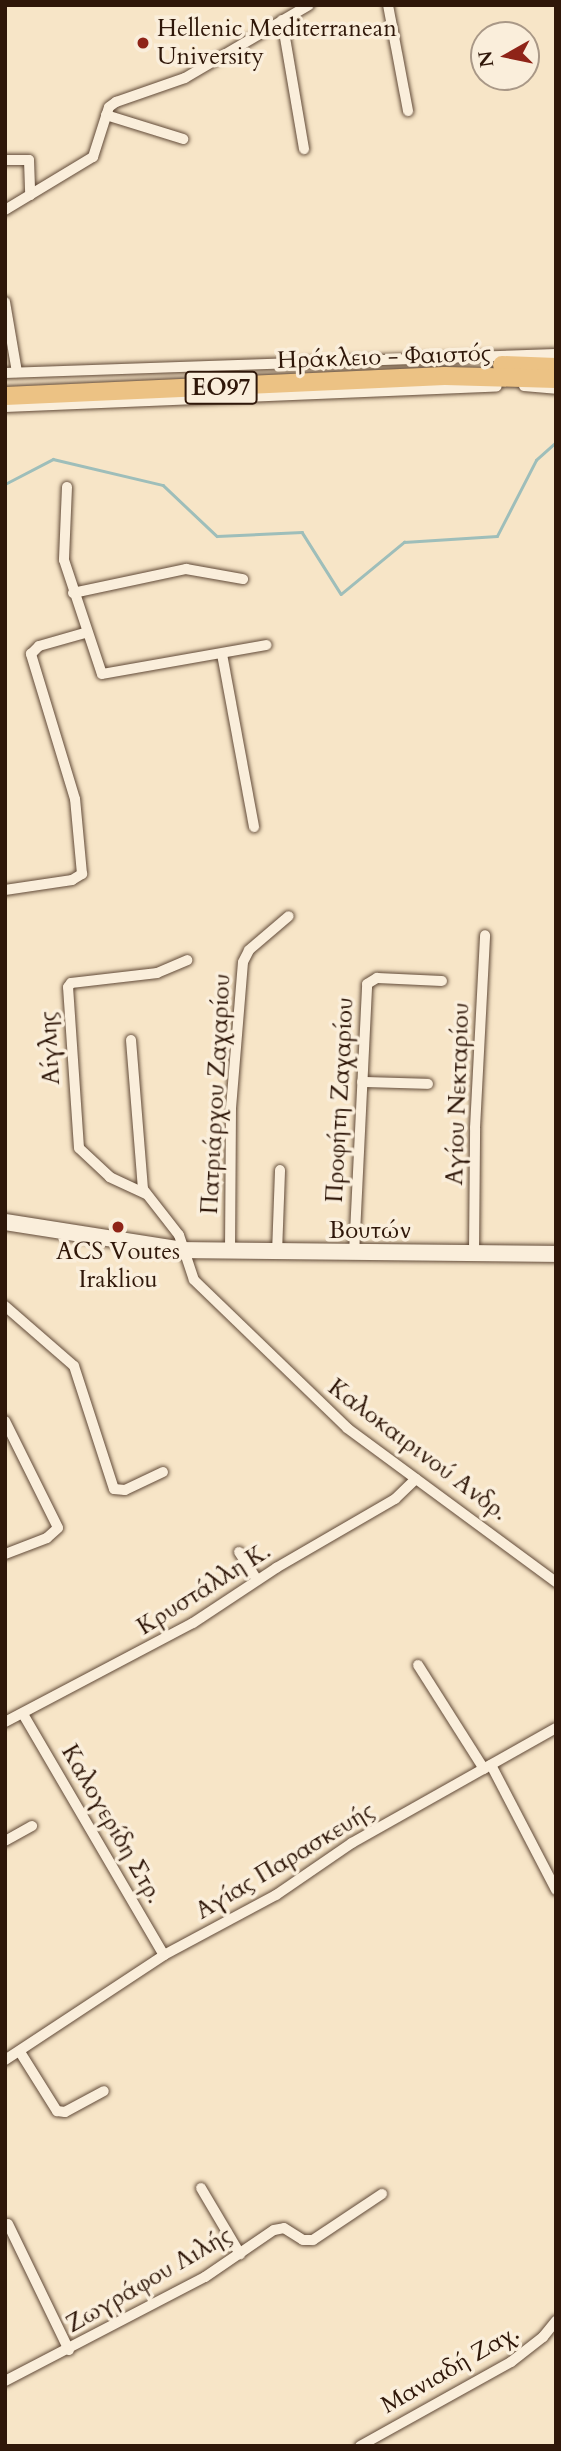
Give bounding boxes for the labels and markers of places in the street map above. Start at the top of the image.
place label: Hellenic Mediterranean University [157,15,397,71]
marker: Hellenic Mediterranean University [135,35,151,51]
marker: ACS Voutes Irakliou [110,1219,126,1235]
place label: ACS Voutes Irakliou [56,1238,180,1294]

